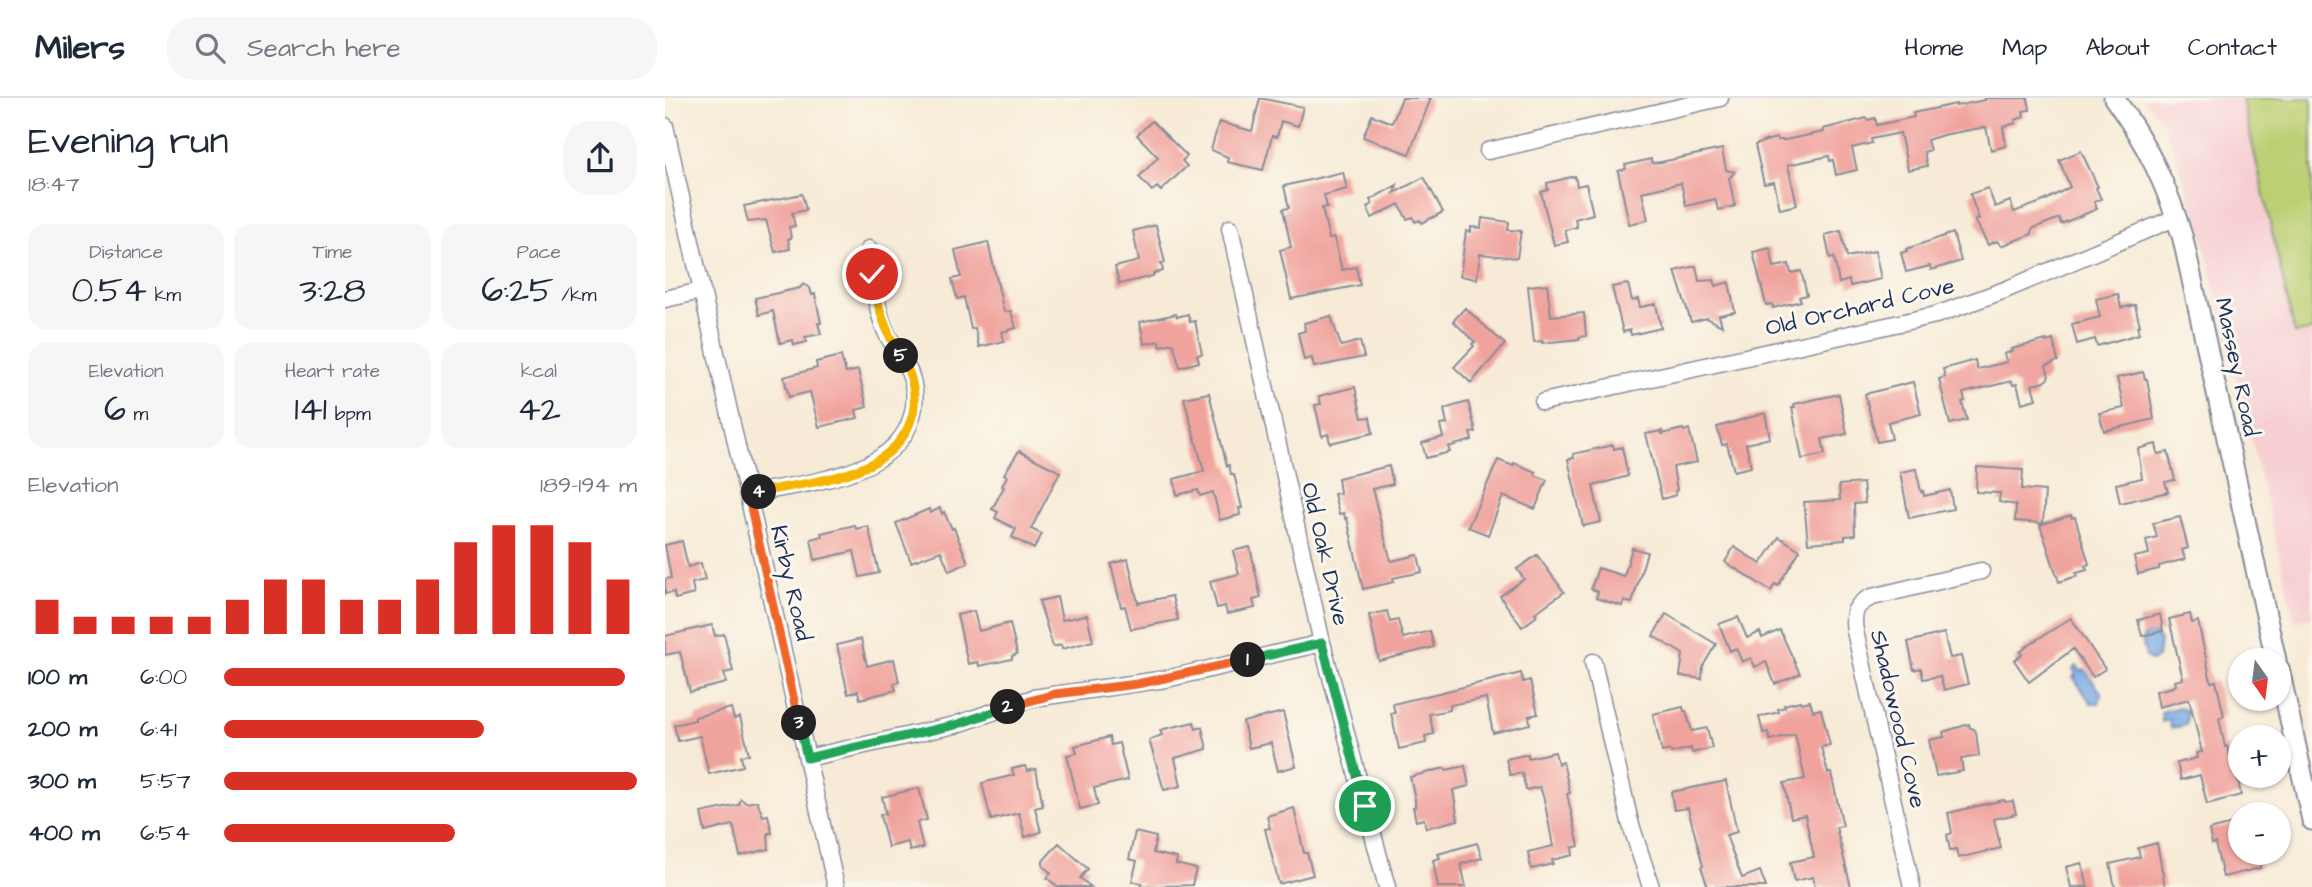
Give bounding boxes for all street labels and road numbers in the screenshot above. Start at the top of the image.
street label: Old Orchard Cove [1762,270,1958,344]
street label: Massey Road [2206,295,2267,440]
street label: Old Oak Drive [1293,479,1357,629]
street label: Kirby Road [761,522,820,644]
street label: Shadowood Cove [1862,627,1934,811]

